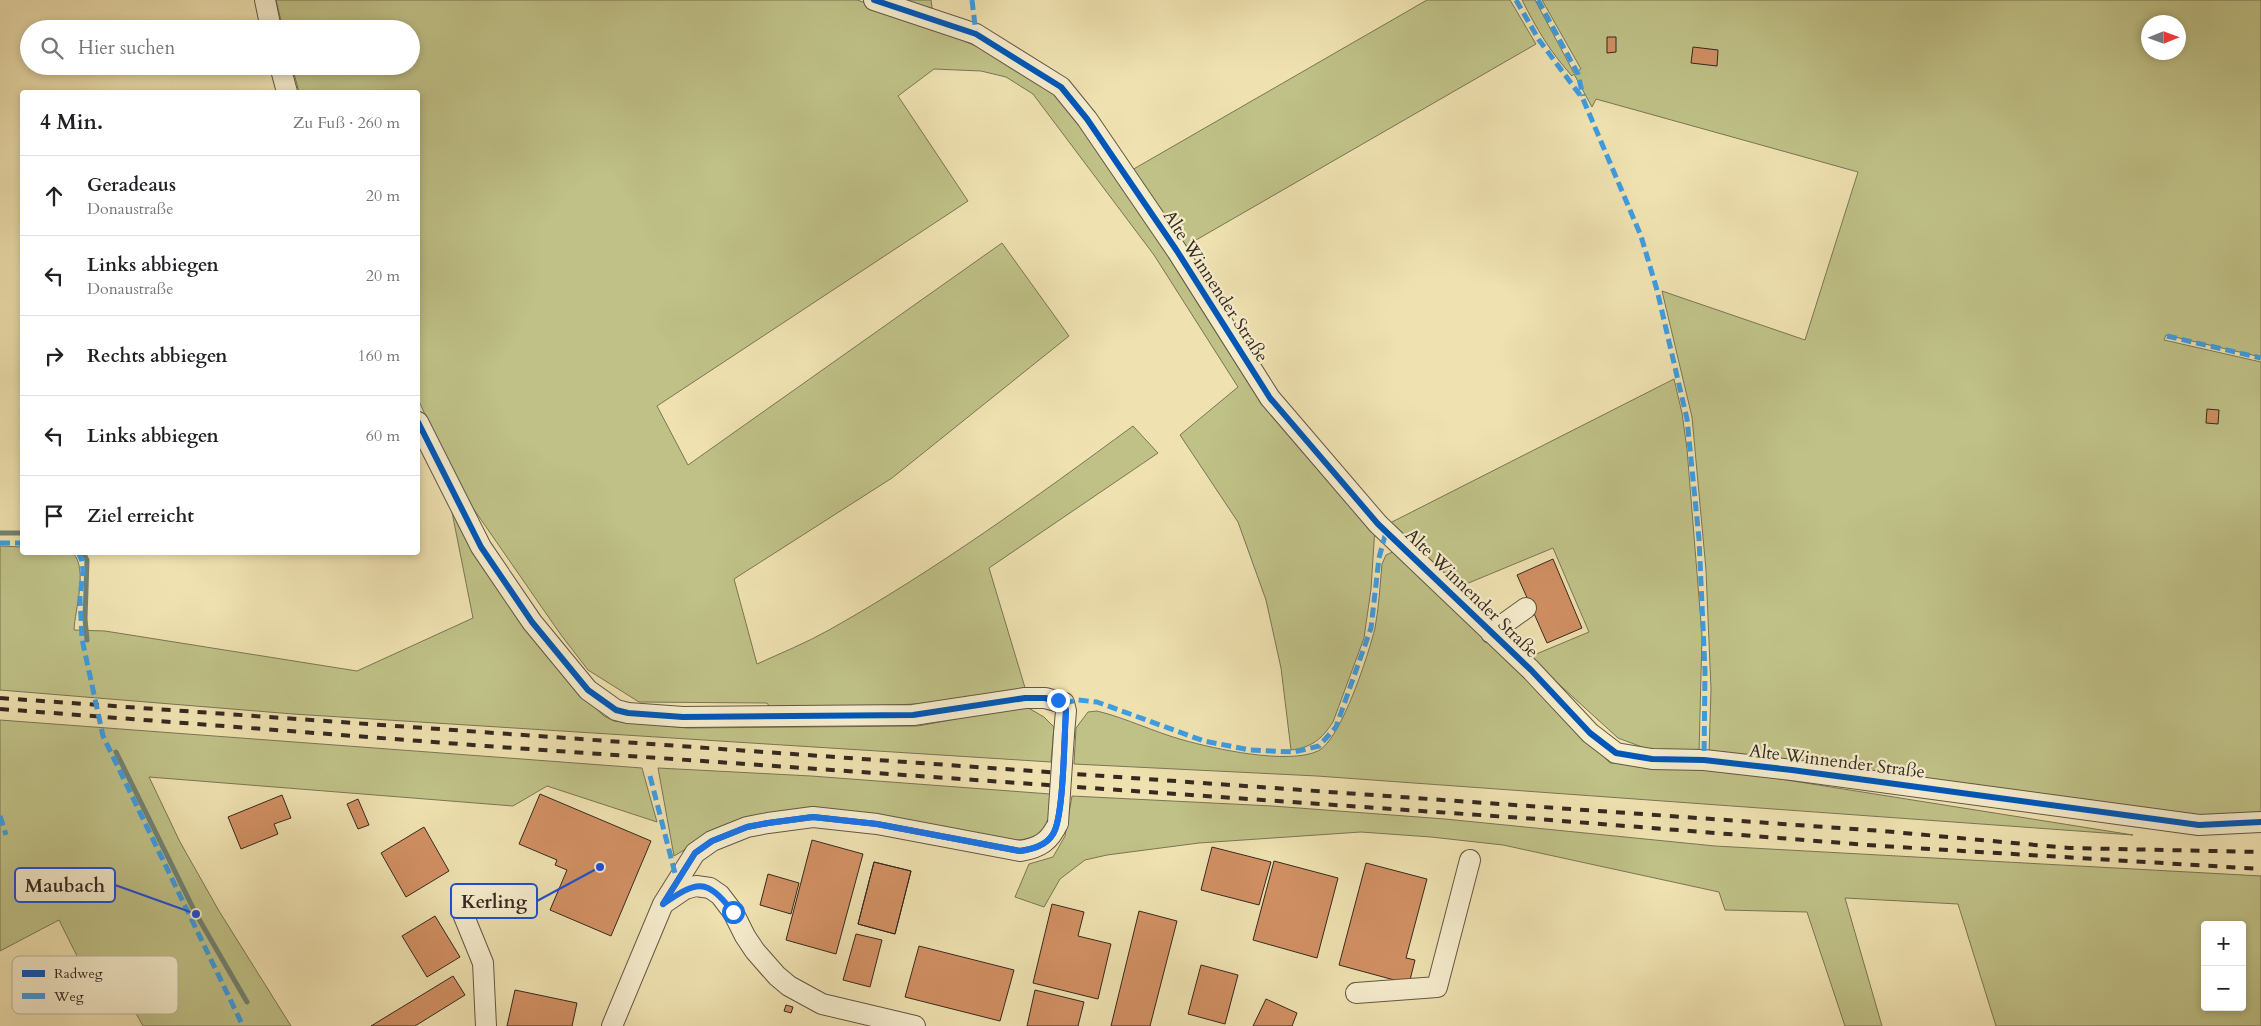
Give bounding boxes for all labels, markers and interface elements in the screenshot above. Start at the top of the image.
north arrow [2141,15,2186,60]
search box [20,20,420,75]
icon: search [38,34,66,62]
text: Hier suchen [78,35,175,61]
text: 4 Min. [40,108,103,137]
text: Zu Fuß · 260 m [293,112,400,134]
text: Geradeaus [87,172,176,198]
icon: ahead [40,182,68,210]
text: 20 m [366,185,400,207]
text: Donaustraße [87,198,173,220]
street label: Alte Winnender Straße [1157,205,1274,367]
text: Links abbiegen [87,252,219,278]
icon: left [40,262,68,290]
text: 20 m [366,265,400,287]
text: Donaustraße [87,278,173,300]
icon: right [40,342,68,370]
text: Rechts abbiegen [87,343,228,369]
text: 160 m [358,345,400,367]
icon: left [40,422,68,450]
text: Links abbiegen [87,423,219,449]
text: 60 m [366,425,400,447]
icon: arrive [40,502,68,530]
text: Ziel erreicht [87,503,194,529]
street label: Alte Winnender Straße [1399,523,1544,664]
route end [1047,689,1070,712]
street label: Alte Winnender Straße [1748,738,1926,785]
callout: Maubach [15,868,115,902]
text: Maubach [25,873,105,899]
callout: Kerling [451,884,537,918]
text: Kerling [461,889,528,915]
route start [722,901,745,924]
map controls [2201,921,2246,1011]
button: + [2201,921,2246,966]
legend [12,956,178,1014]
text: Radweg [54,964,103,983]
button: − [2201,966,2246,1011]
text: Weg [53,987,84,1006]

